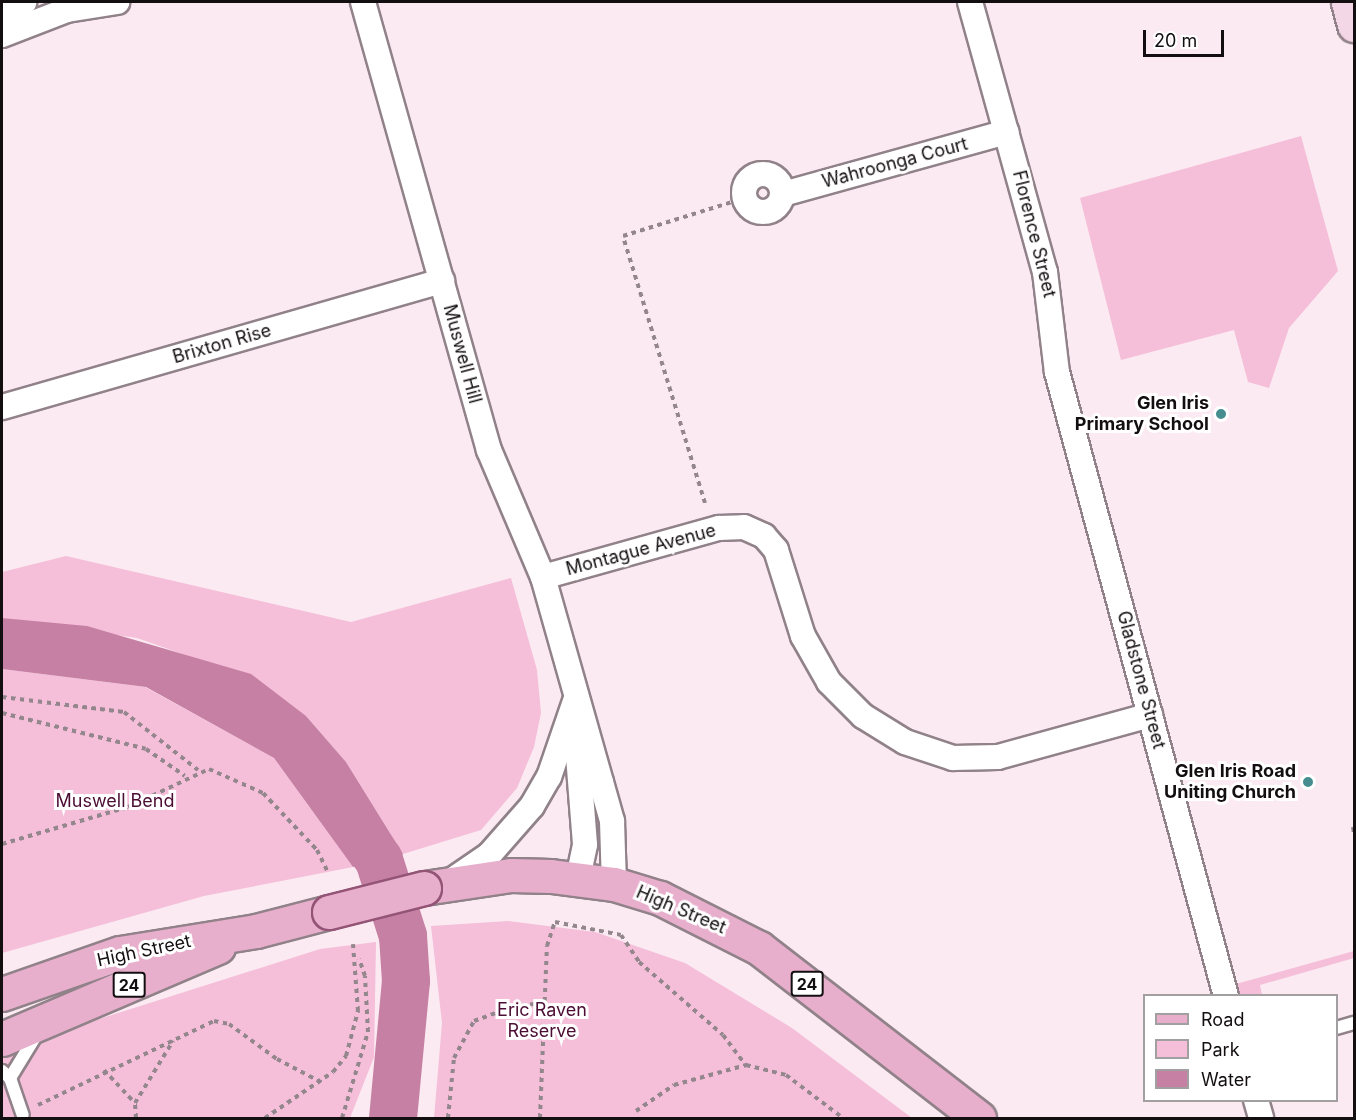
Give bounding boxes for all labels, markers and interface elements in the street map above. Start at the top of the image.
scale bar [1146,18,1227,56]
text: 20 m [1154,30,1197,51]
street label: Wahroonga Court [820,133,970,193]
street label: Florence Street [1008,168,1060,300]
street label: Muswell Hill [438,302,486,406]
street label: Brixton Rise [170,320,274,368]
place label: Glen Iris Primary School [1075,393,1209,436]
marker: Glen Iris Primary School [1214,407,1228,421]
street label: Montague Avenue [564,520,718,580]
street label: Gladstone Street [1112,609,1170,751]
place label: Glen Iris Road Uniting Church [1164,761,1296,804]
marker: Glen Iris Road Uniting Church [1301,775,1315,789]
park label: Muswell Bend [55,790,175,812]
street label: High Street [633,881,729,939]
street label: High Street [95,931,193,971]
road number: 24 [790,971,824,997]
road number: 24 [112,972,146,998]
legend [1143,994,1338,1102]
park label: Eric Raven Reserve [497,1000,587,1042]
text: Road [1201,1009,1244,1030]
text: Park [1201,1039,1240,1060]
text: Water [1201,1069,1251,1090]

